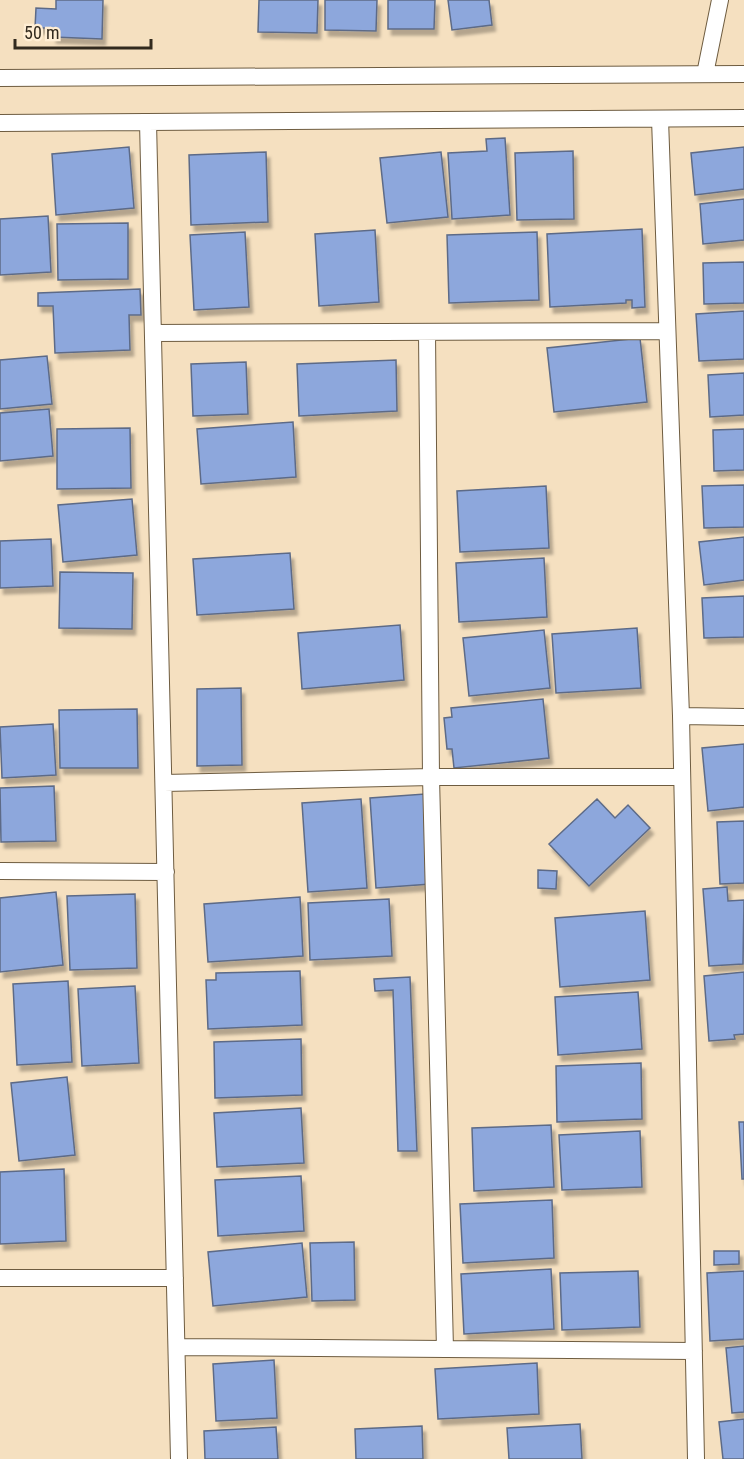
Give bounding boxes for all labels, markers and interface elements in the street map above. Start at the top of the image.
scale bar [15,12,152,50]
text: 50 m [24,22,59,43]

